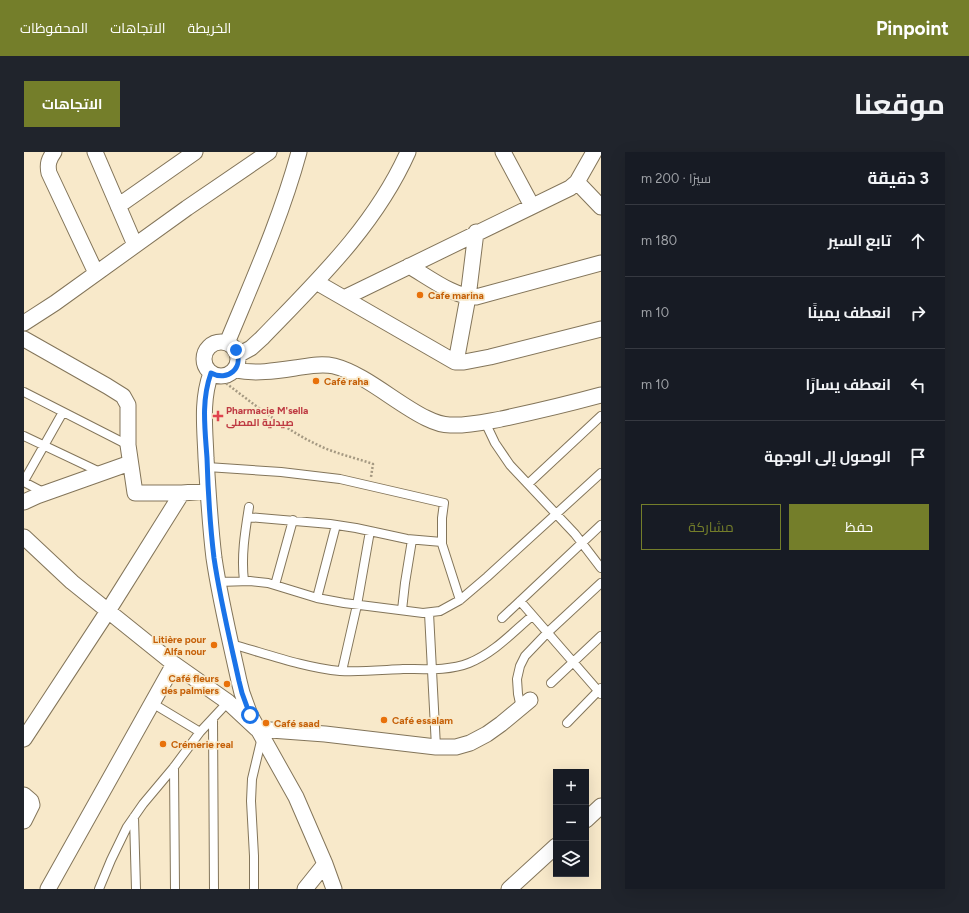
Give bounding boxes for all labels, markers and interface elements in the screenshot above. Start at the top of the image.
text: Pinpoint [876,17,949,40]
text: المحفوظات [20,20,88,37]
text: الاتجاهات [110,20,166,37]
text: الخريطة [188,20,231,37]
button: الاتجاهات [24,81,120,127]
text: موقعنا [854,87,945,121]
text: 3 دقيقة [867,168,929,188]
text: سيرًا · 200 m [641,171,711,186]
icon: ahead [907,230,929,252]
text: تابع السير [828,232,891,250]
text: 180 m [641,233,677,248]
place label: Cafe marina [428,289,484,302]
marker: Cafe marina [415,290,425,300]
icon: right [907,302,929,324]
text: انعطف يمينًا [807,304,891,322]
text: 10 m [641,305,669,320]
route end [227,341,245,359]
icon: left [907,374,929,396]
place label: Café raha [324,375,369,388]
marker: Café raha [311,376,321,386]
text: انعطف يسارًا [806,376,891,394]
text: 10 m [641,377,669,392]
place label: Pharmacie M'sella صيدلية المصلى [226,404,308,429]
marker: Pharmacie M'sella صيدلية المصلى [213,411,223,421]
icon: arrive [907,446,929,468]
text: الوصول إلى الوجهة [764,448,891,466]
button: مشاركة [641,504,781,550]
button: حفظ [789,504,929,550]
place label: Litière pour Alfa nour [153,633,206,658]
marker: Litière pour Alfa nour [209,640,219,650]
place label: Café fleurs des palmiers [161,672,219,697]
marker: Café fleurs des palmiers [222,679,232,689]
route start [241,706,259,724]
place label: Café essalam [392,714,453,727]
marker: Café essalam [379,715,389,725]
place label: Café saad [274,717,320,730]
marker: Café saad [261,718,271,728]
place label: Crémerie real [171,738,233,751]
marker: Crémerie real [158,739,168,749]
map controls [553,769,589,877]
button: + [553,769,589,805]
button: − [553,805,589,841]
button: layers [553,841,589,877]

